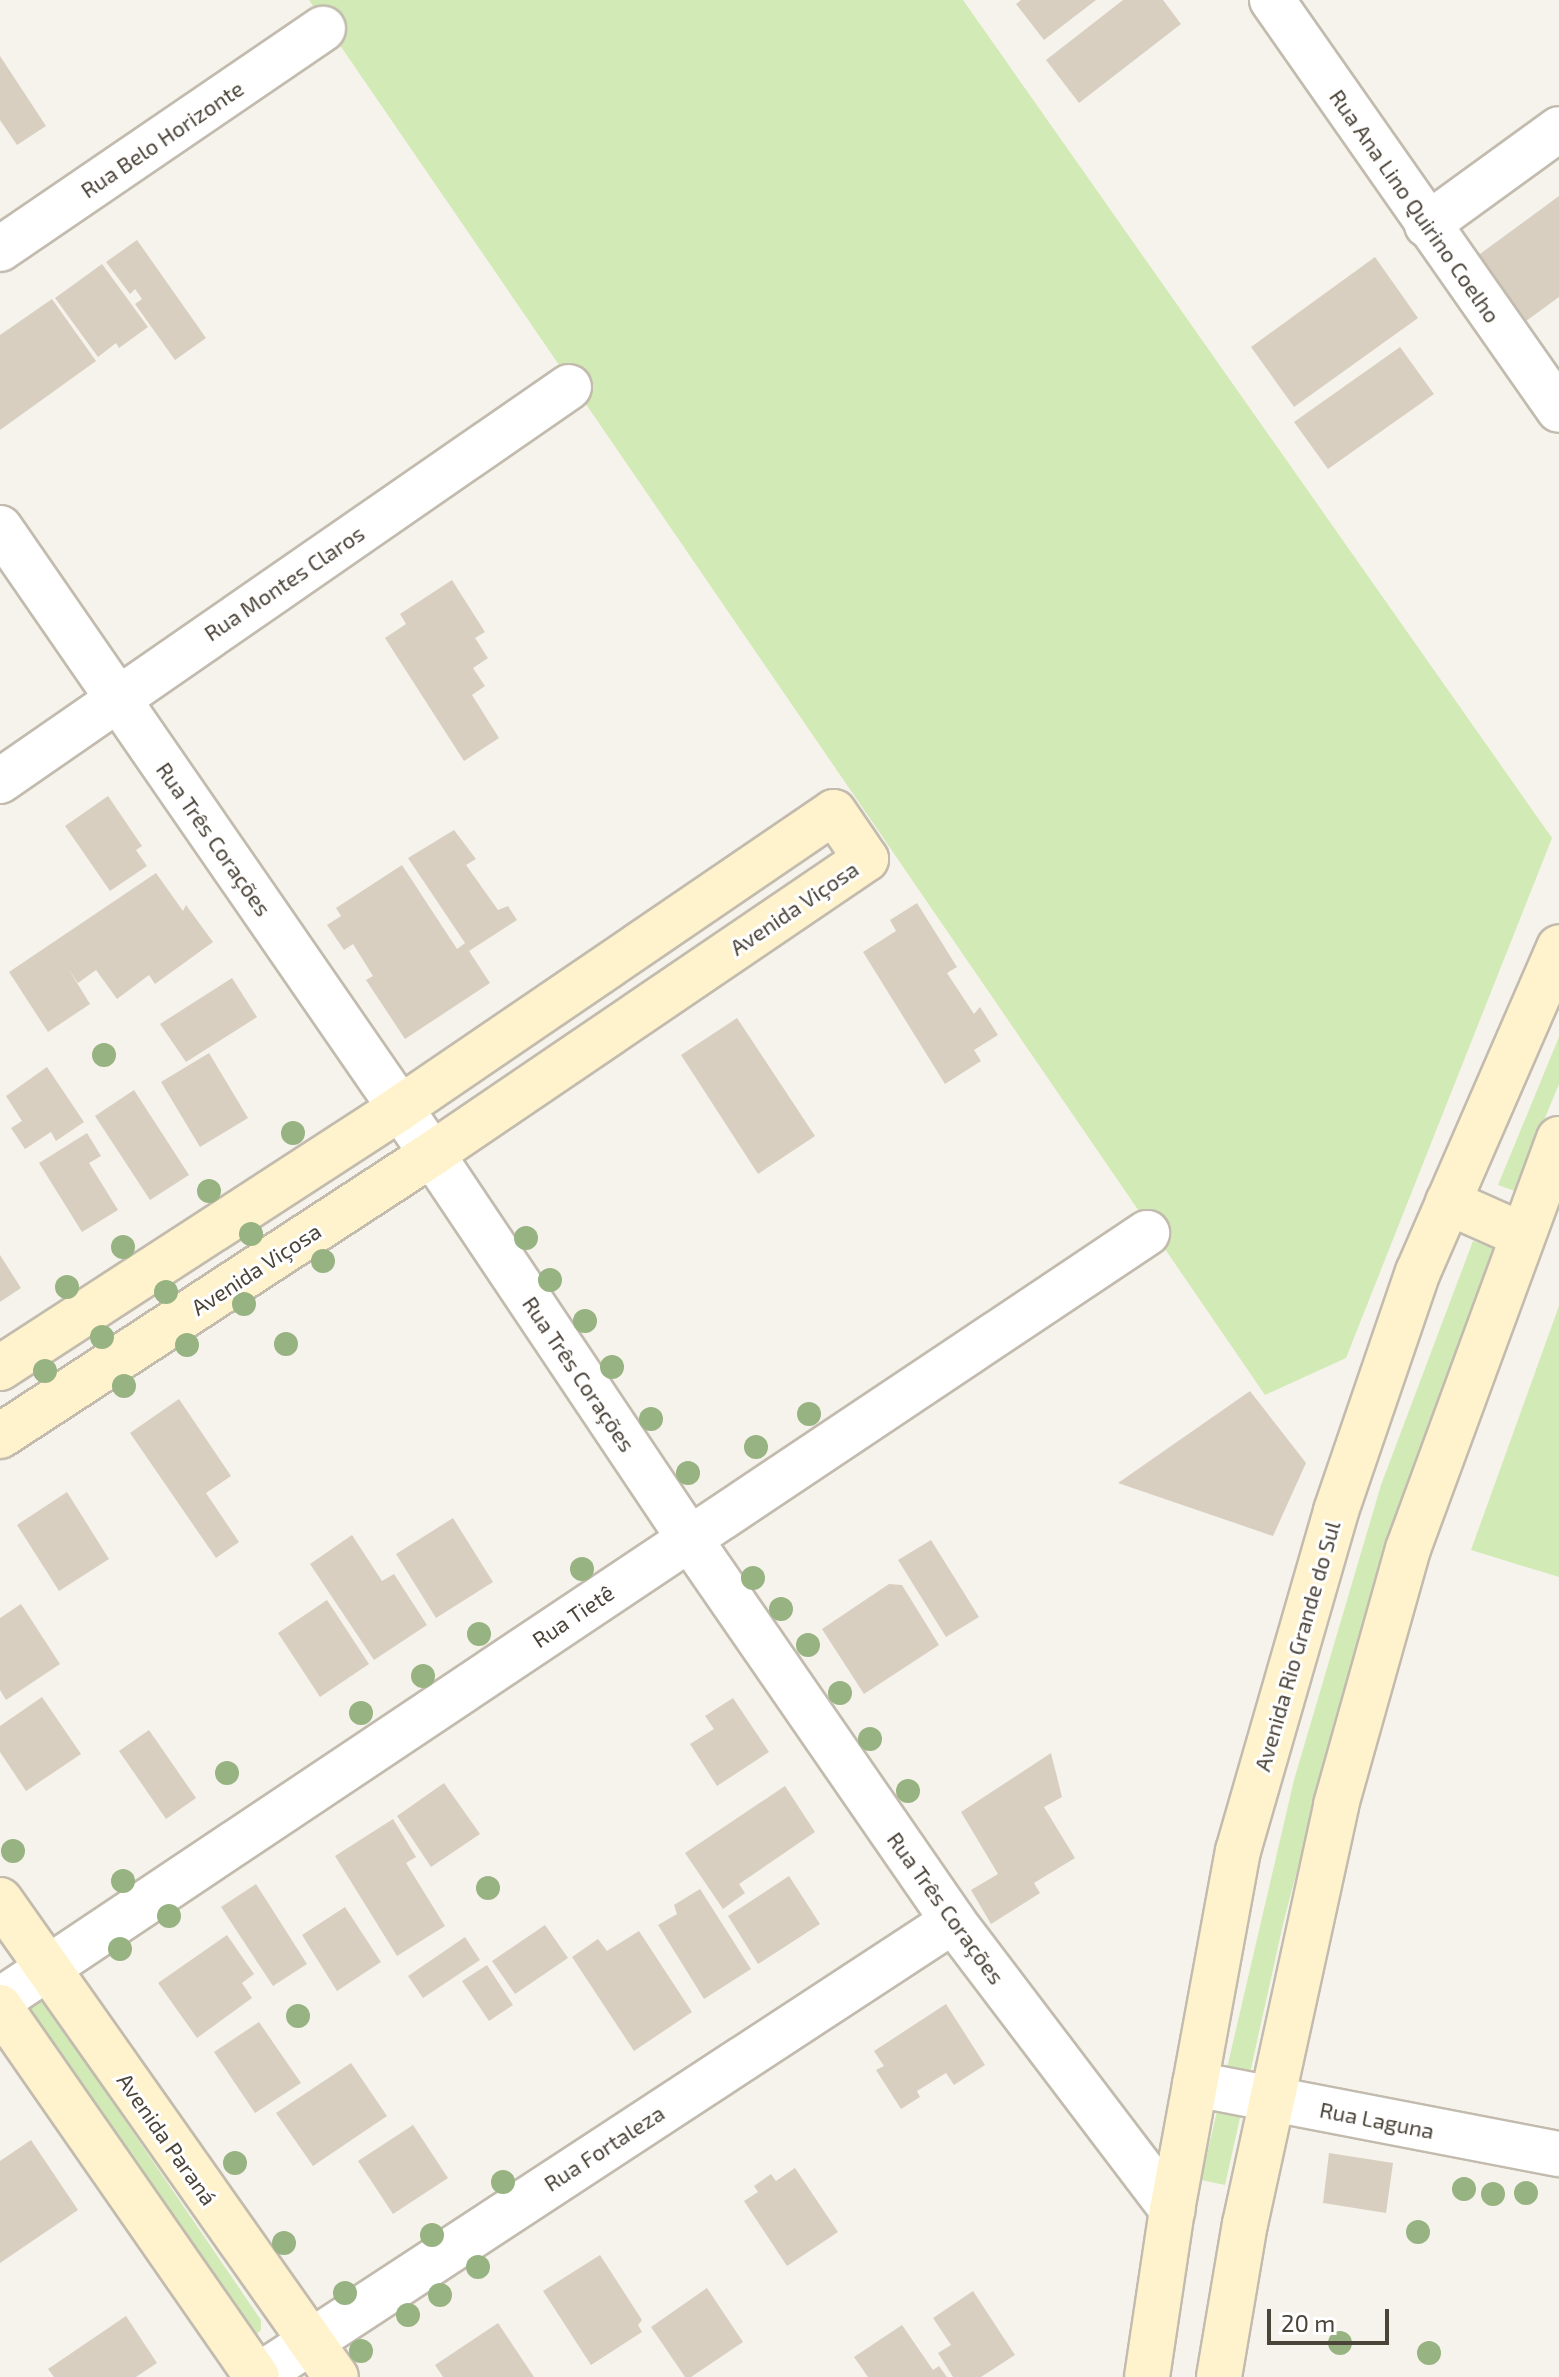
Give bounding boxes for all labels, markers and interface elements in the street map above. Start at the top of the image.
street label: Rua Belo Horizonte [76,75,248,203]
street label: Rua Ana Lino Quirino Coelho [1324,84,1506,328]
street label: Rua Montes Claros [199,520,369,646]
street label: Rua Três Corações [151,757,277,921]
street label: Avenida Viçosa [725,855,863,961]
street label: Avenida Viçosa [186,1217,326,1321]
street label: Rua Três Corações [517,1291,641,1457]
street label: Avenida Rio Grande do Sul [1249,1518,1345,1774]
street label: Rua Tietê [527,1579,619,1653]
street label: Rua Três Corações [882,1827,1010,1989]
street label: Avenida Paraná [112,2068,222,2210]
street label: Rua Laguna [1317,2096,1437,2144]
street label: Rua Fortaleza [539,2099,669,2197]
scale bar [1271,2293,1393,2343]
text: 20 m [1281,2308,1335,2337]

